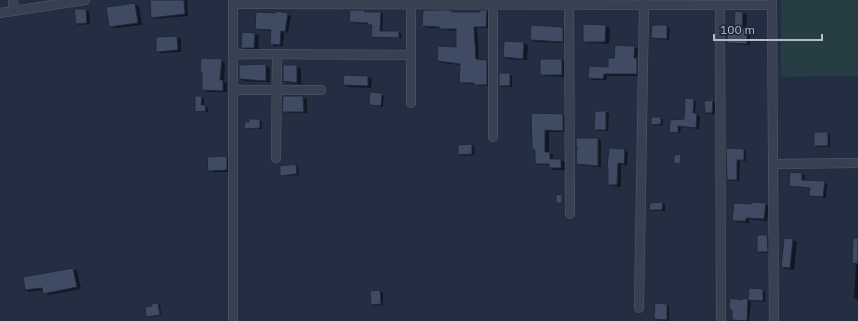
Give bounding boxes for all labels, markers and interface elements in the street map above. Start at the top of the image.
scale bar [714,16,822,42]
text: 100 m [720,22,755,37]

